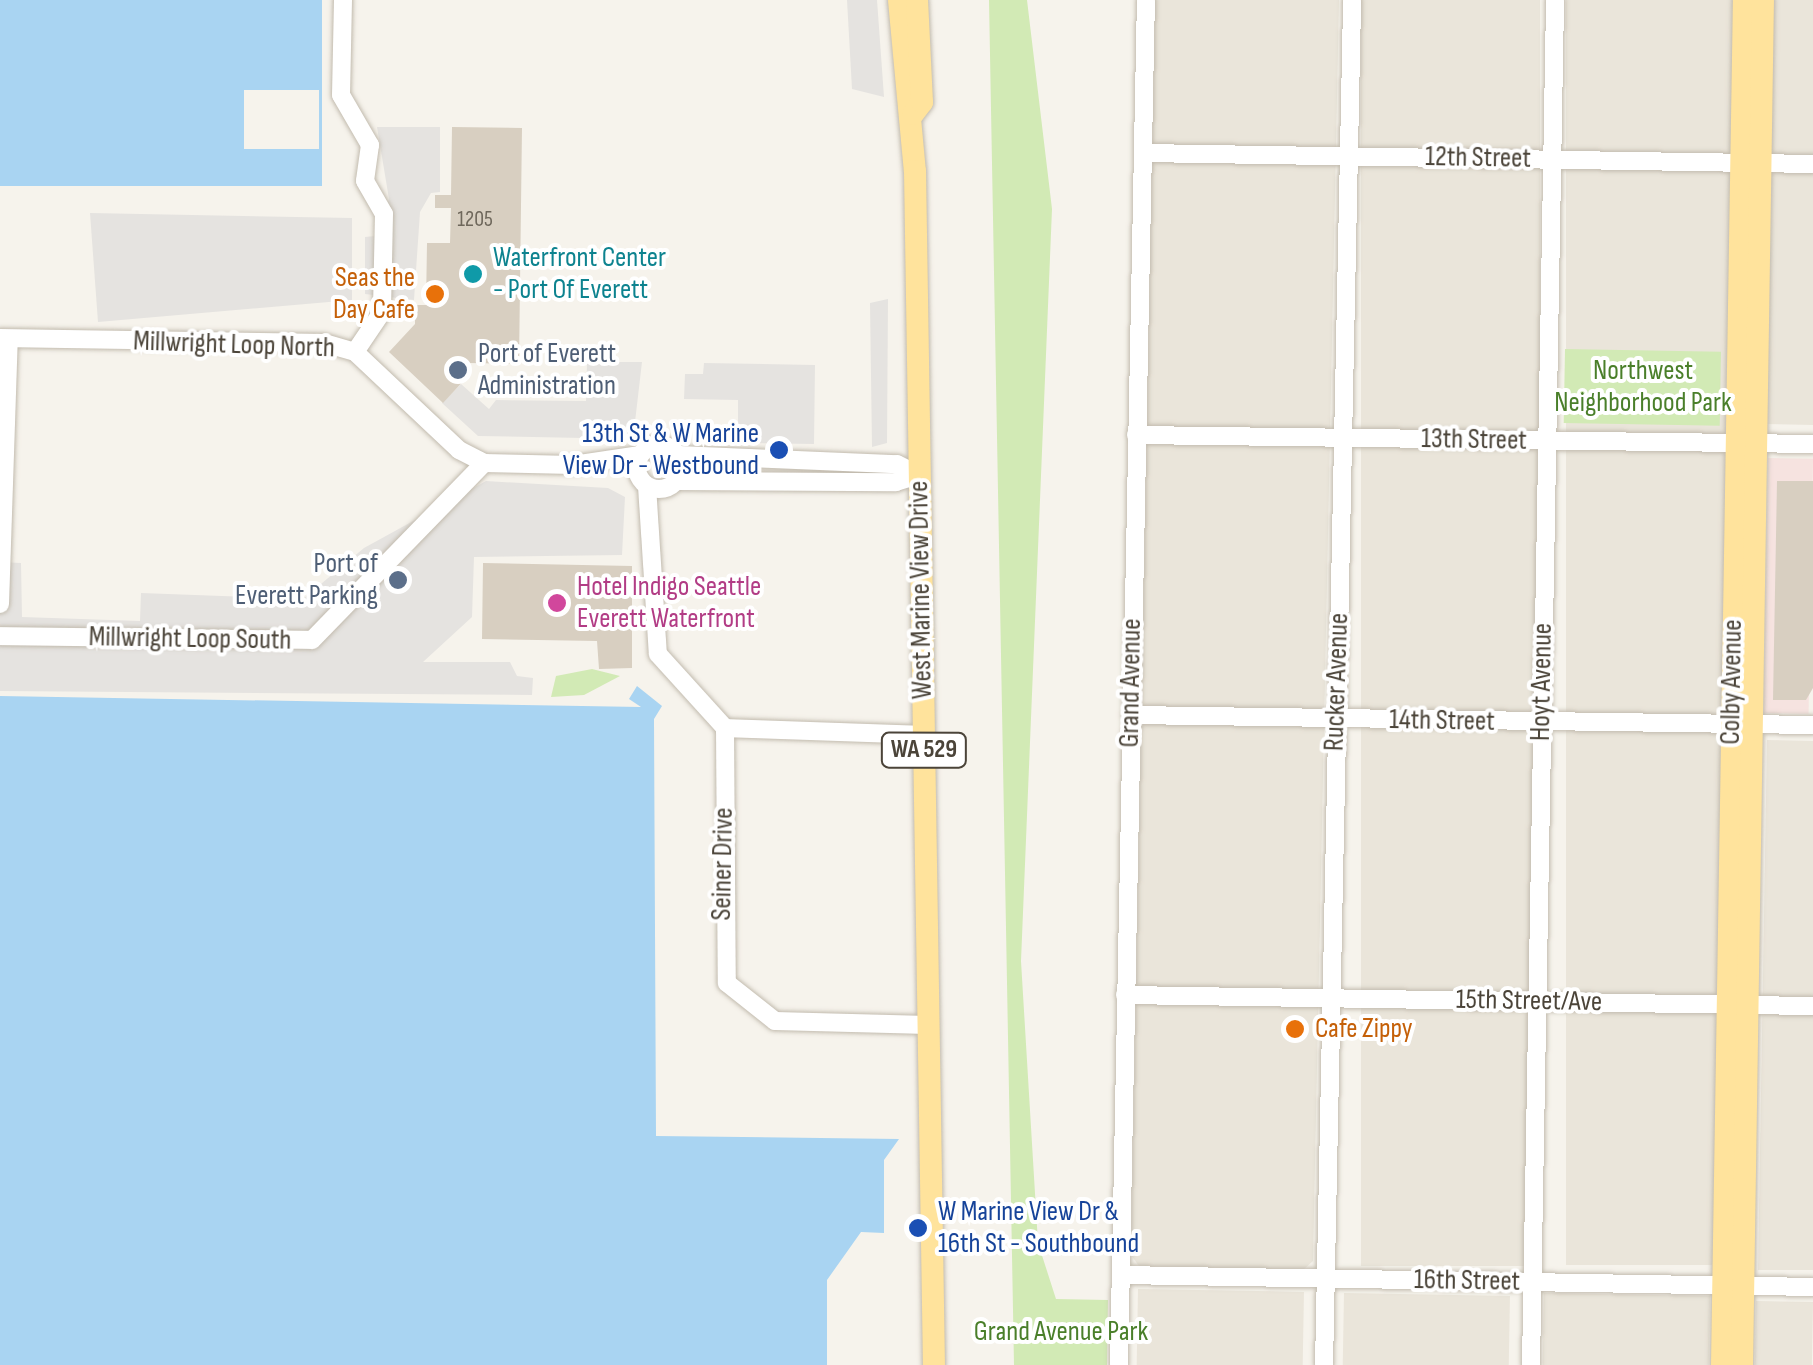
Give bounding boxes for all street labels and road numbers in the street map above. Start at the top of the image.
street label: 12th Street [1425,140,1531,176]
street label: Millwright Loop North [133,325,335,365]
street label: 13th Street [1421,422,1527,458]
street label: West Marine View Drive [902,481,940,699]
street label: Rucker Avenue [1318,612,1356,752]
street label: Grand Avenue [1113,618,1149,748]
street label: Colby Avenue [1714,619,1750,745]
street label: Millwright Loop South [88,620,292,658]
street label: Hoyt Avenue [1524,623,1560,741]
street label: 14th Street [1389,703,1495,739]
road number: WA 529 [879,730,969,770]
street label: Seiner Drive [705,807,741,921]
street label: 15th Street/Ave [1456,983,1602,1019]
street label: 16th Street [1414,1263,1520,1299]

